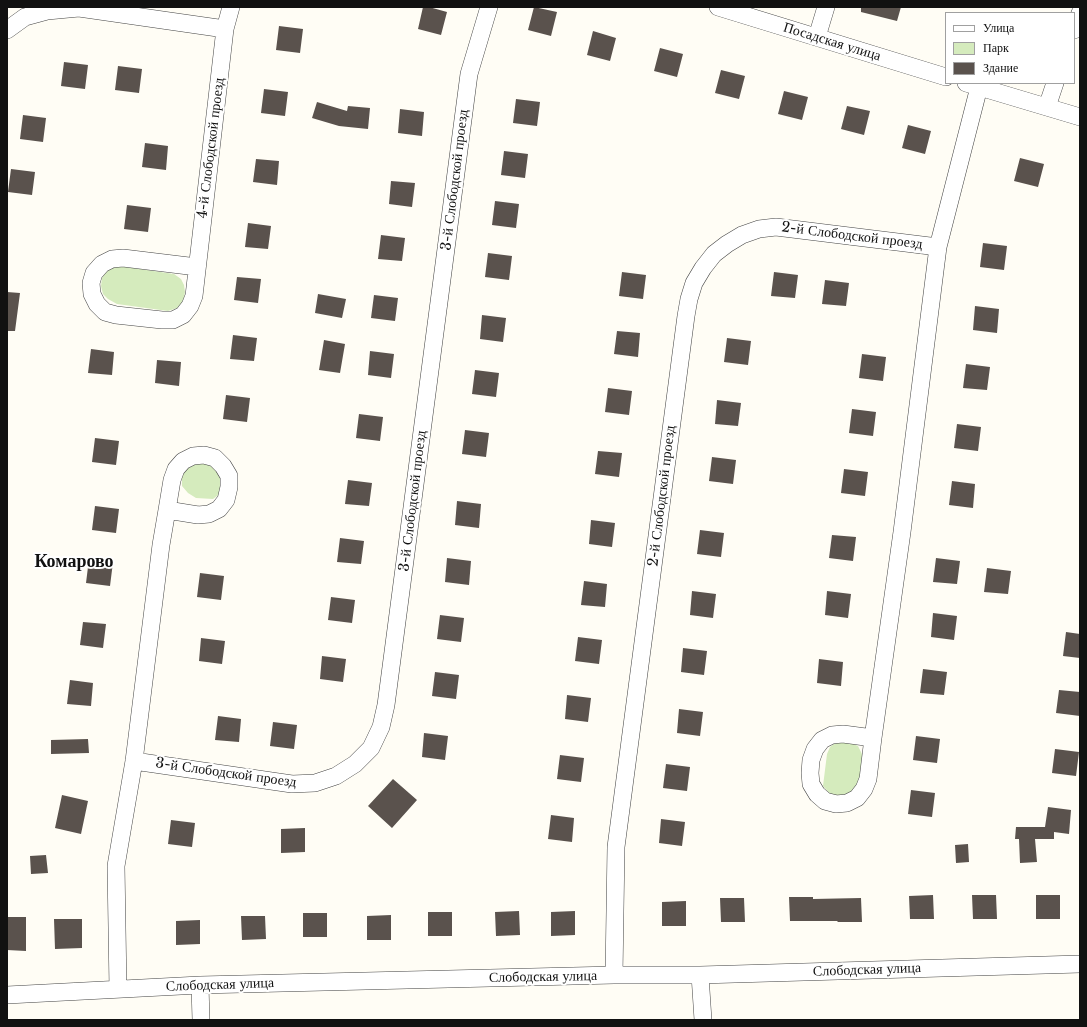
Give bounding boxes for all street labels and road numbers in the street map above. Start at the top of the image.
street label: Посадская улица [781,19,883,65]
street label: 4-й Слободской проезд [194,77,228,219]
street label: 3-й Слободской проезд [438,108,472,252]
street label: 2-й Слободской проезд [780,219,924,253]
street label: 2-й Слободской проезд [645,424,679,568]
street label: 3-й Слободской проезд [396,429,430,573]
street label: 3-й Слободской проезд [154,755,298,791]
street label: Слободская улица [813,960,921,980]
street label: Слободская улица [489,968,597,986]
street label: Слободская улица [166,975,274,995]

